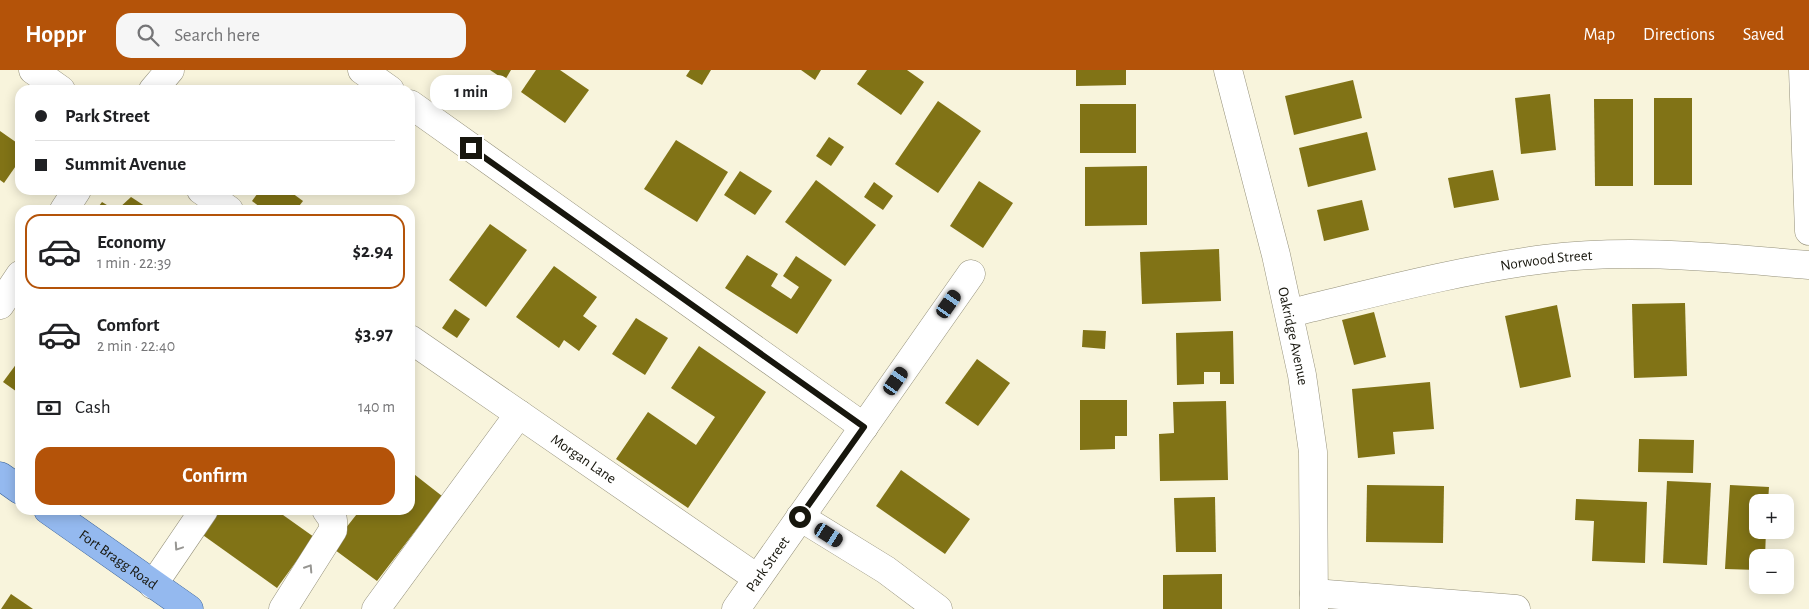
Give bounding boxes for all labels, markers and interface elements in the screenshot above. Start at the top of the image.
search box [116,13,466,58]
icon: search [134,21,162,49]
text: Hoppr [25,23,86,47]
text: Search here [174,26,260,45]
text: Map [1584,26,1615,44]
text: Directions [1643,26,1715,44]
text: Saved [1743,26,1784,44]
callout: 1 min [430,75,512,110]
text: 1 min [454,84,488,100]
text: Park Street [65,107,150,126]
route end [460,137,482,159]
text: Summit Avenue [65,155,186,174]
icon: car [37,229,82,274]
text: Economy [97,233,166,252]
text: $2.94 [352,242,393,261]
street label: Norwood Street [1499,247,1593,273]
text: 1 min · 22:39 [97,255,171,271]
street label: Oakridge Avenue [1276,286,1311,386]
car [934,287,963,321]
icon: car [37,312,82,357]
text: Comfort [97,316,159,335]
text: $3.97 [355,325,393,344]
text: 2 min · 22:40 [97,338,175,354]
car [881,364,910,398]
icon: cash [35,394,63,422]
text: Cash [75,398,111,417]
text: 140 m [358,399,395,415]
street label: Morgan Lane [548,431,619,486]
button: Confirm [35,447,395,505]
map controls [1749,494,1794,594]
button: + [1749,494,1794,539]
route start [789,506,811,528]
car [812,521,845,549]
street label: Fort Bragg Road [76,527,160,592]
street label: Park Street [743,533,792,594]
one-way arrow [175,542,184,551]
button: − [1749,549,1794,594]
one-way arrow [303,564,312,574]

